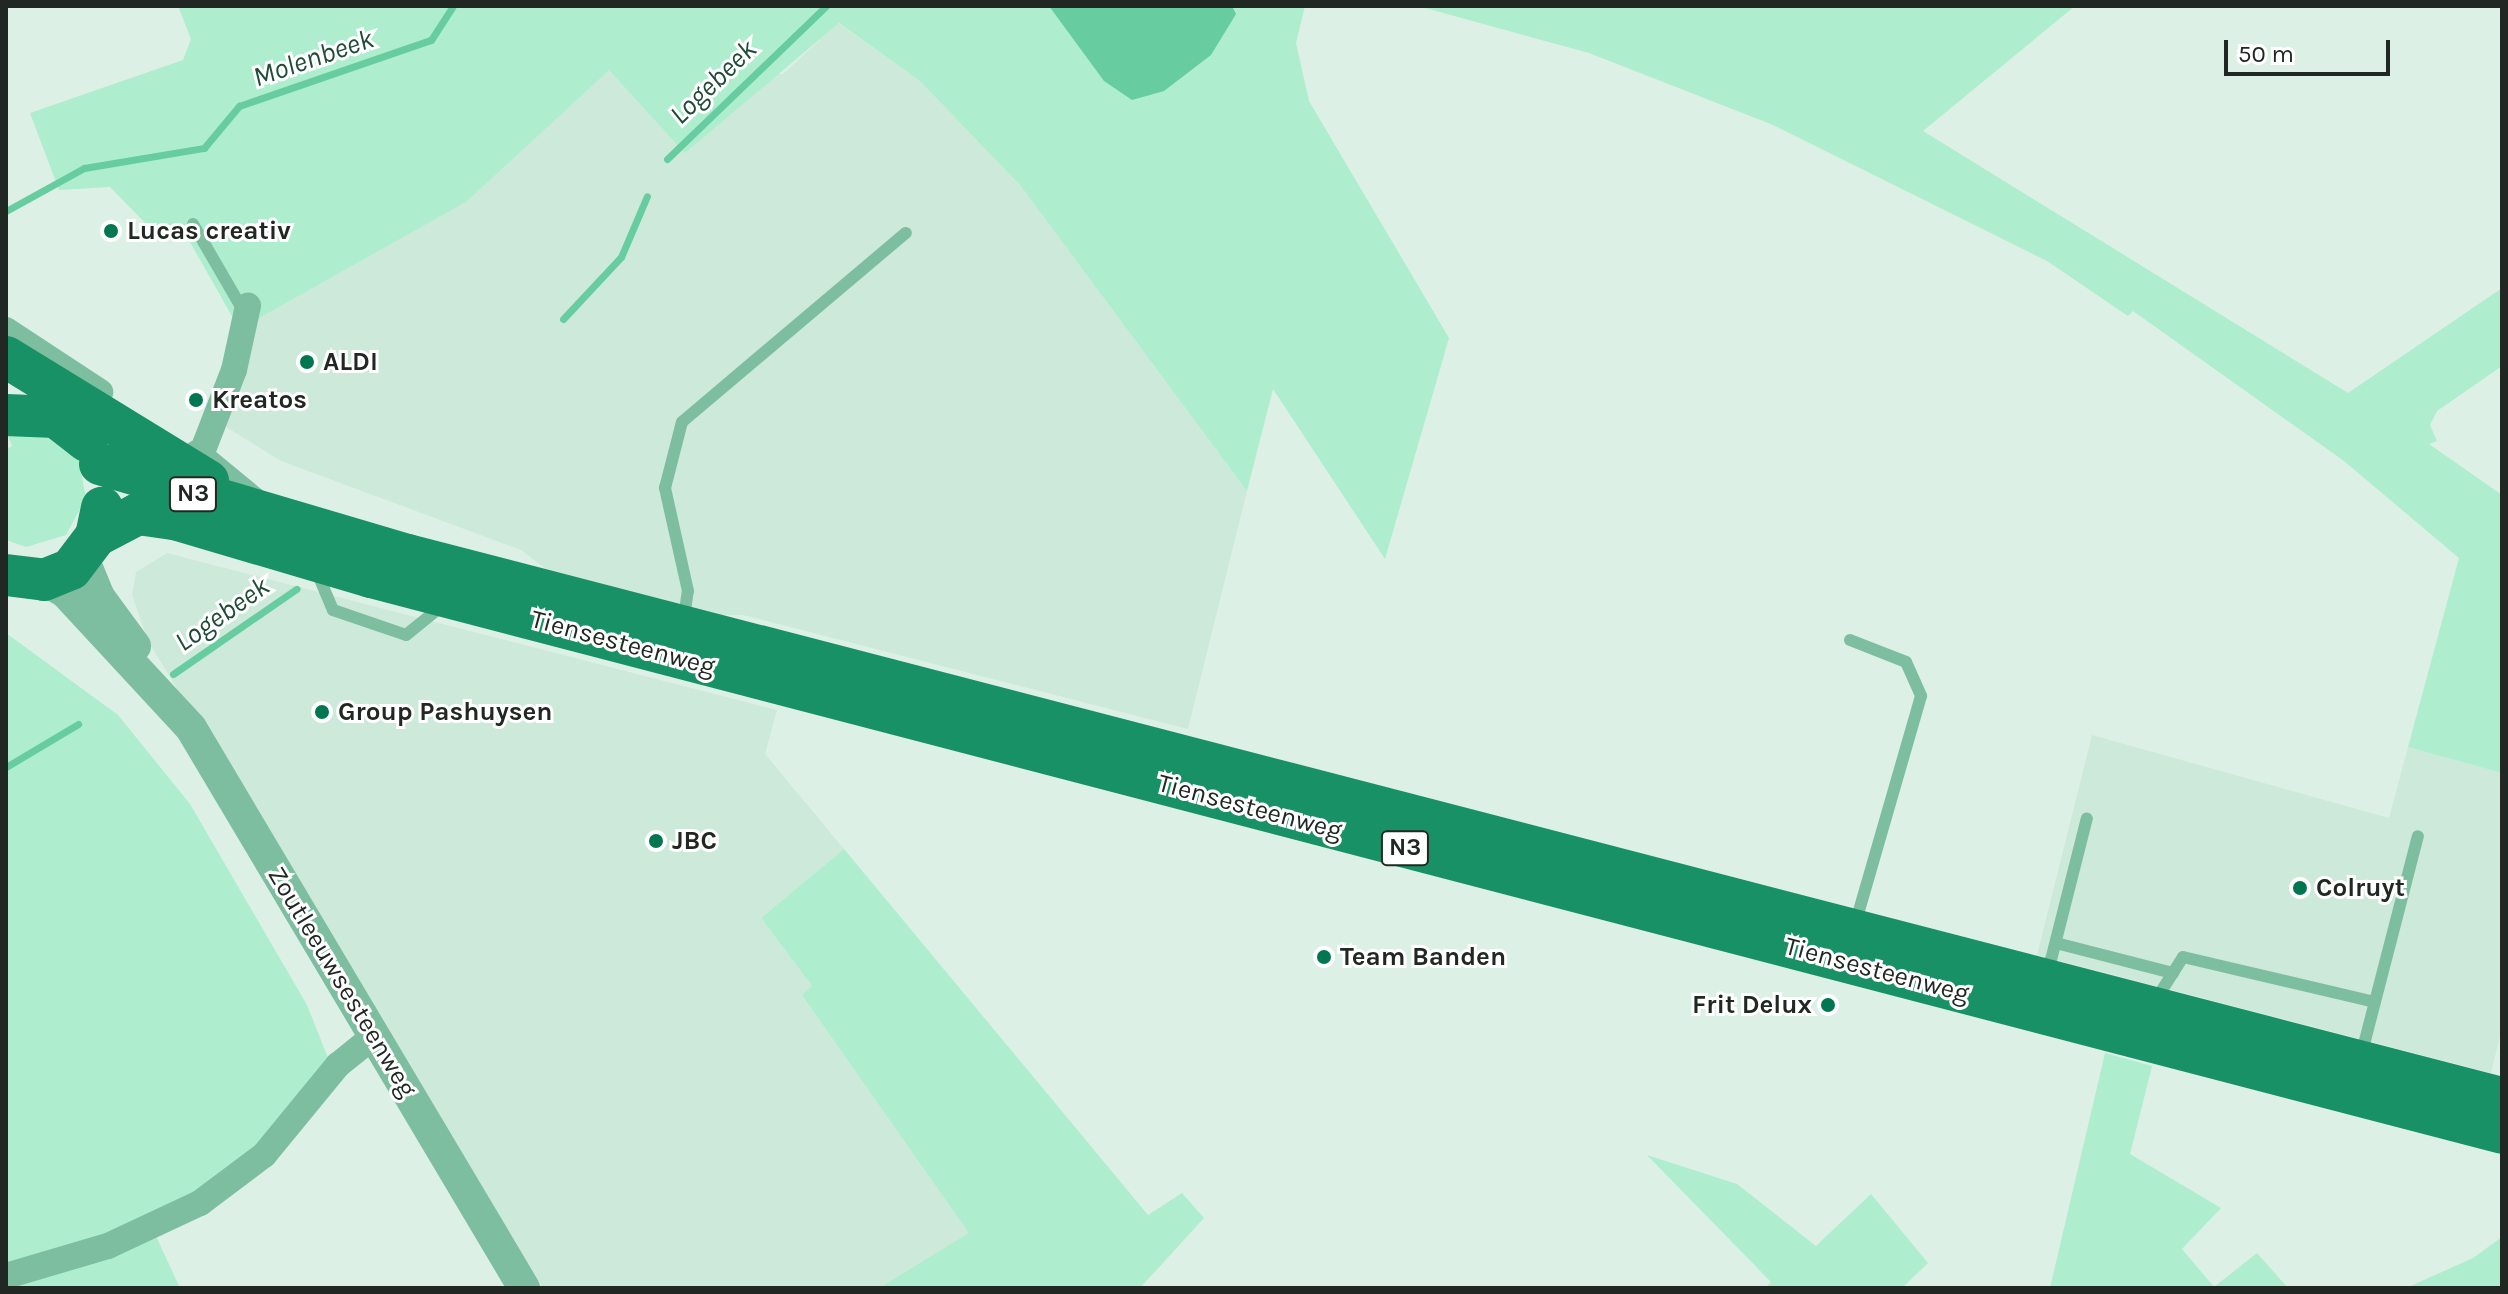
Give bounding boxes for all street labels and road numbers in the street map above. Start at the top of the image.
road number: N3 [167,474,219,514]
street label: Tiensesteenweg [527,603,719,683]
street label: Tiensesteenweg [1154,767,1346,847]
road number: N3 [1379,828,1431,868]
street label: Zoutleeuwsesteenweg [261,861,423,1103]
street label: Tiensesteenweg [1781,930,1973,1010]

